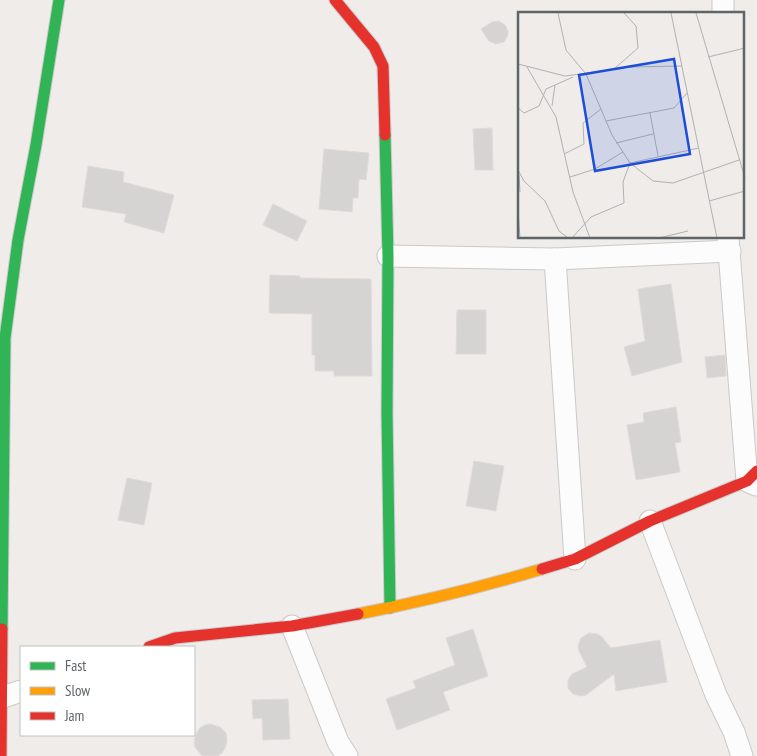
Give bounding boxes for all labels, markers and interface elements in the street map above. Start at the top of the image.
inset map [518,12,744,239]
legend [20,646,195,736]
text: Fast [65,656,86,675]
text: Slow [65,681,90,700]
text: Jam [64,706,84,725]

